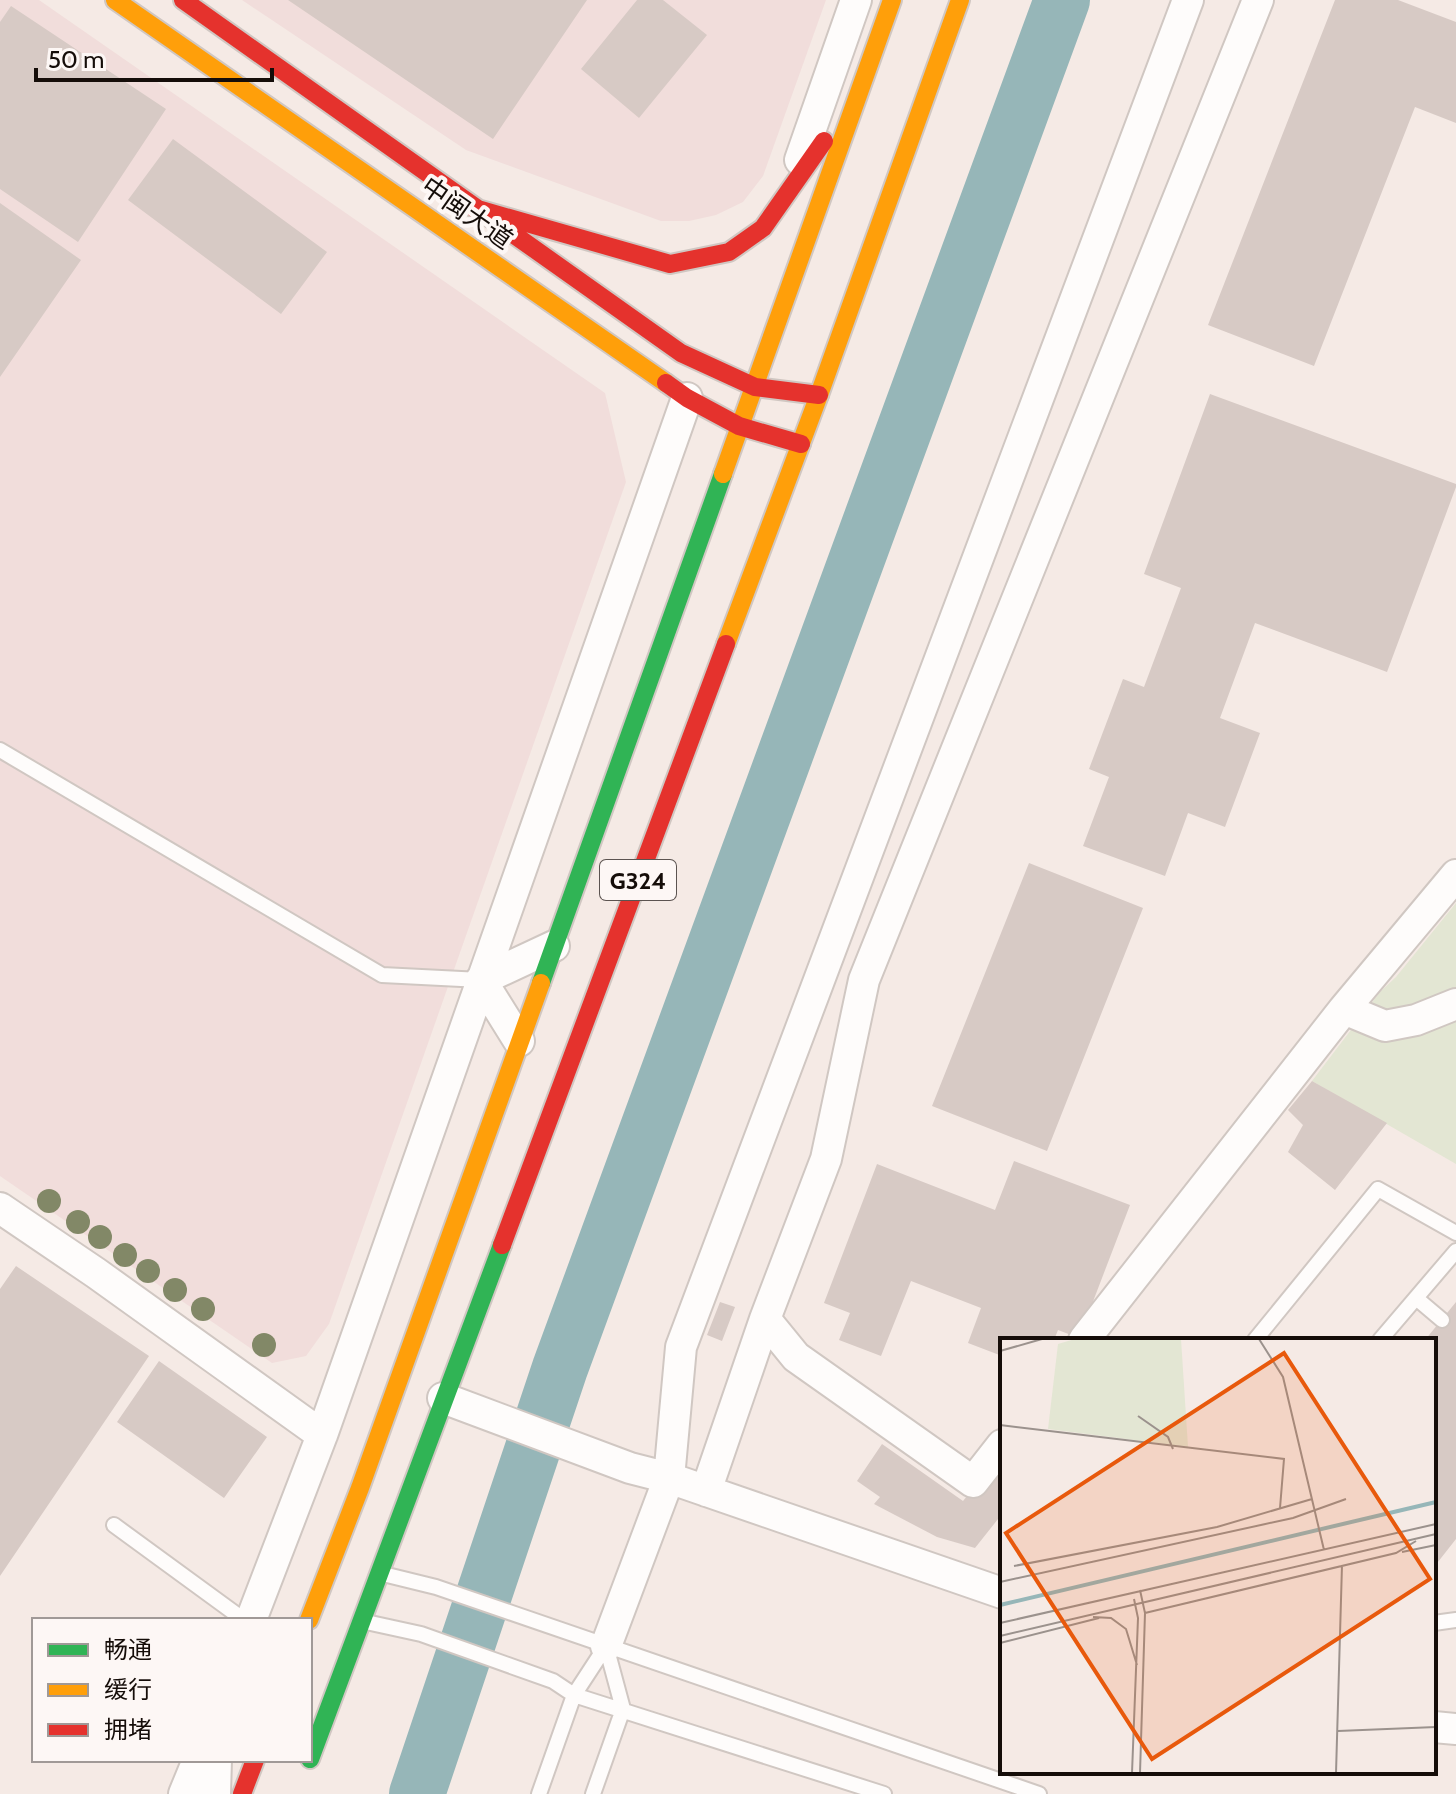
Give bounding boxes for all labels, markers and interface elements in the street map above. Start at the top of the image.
scale bar [36,32,272,82]
text: 50 m [48,45,104,74]
street label: 中闽大道 [415,170,519,256]
road number: G324 [600,860,676,900]
inset map [1000,1338,1436,1774]
legend [32,1618,312,1762]
text: 畅通 [104,1635,152,1664]
text: 缓行 [104,1675,152,1704]
text: 拥堵 [104,1715,152,1744]

